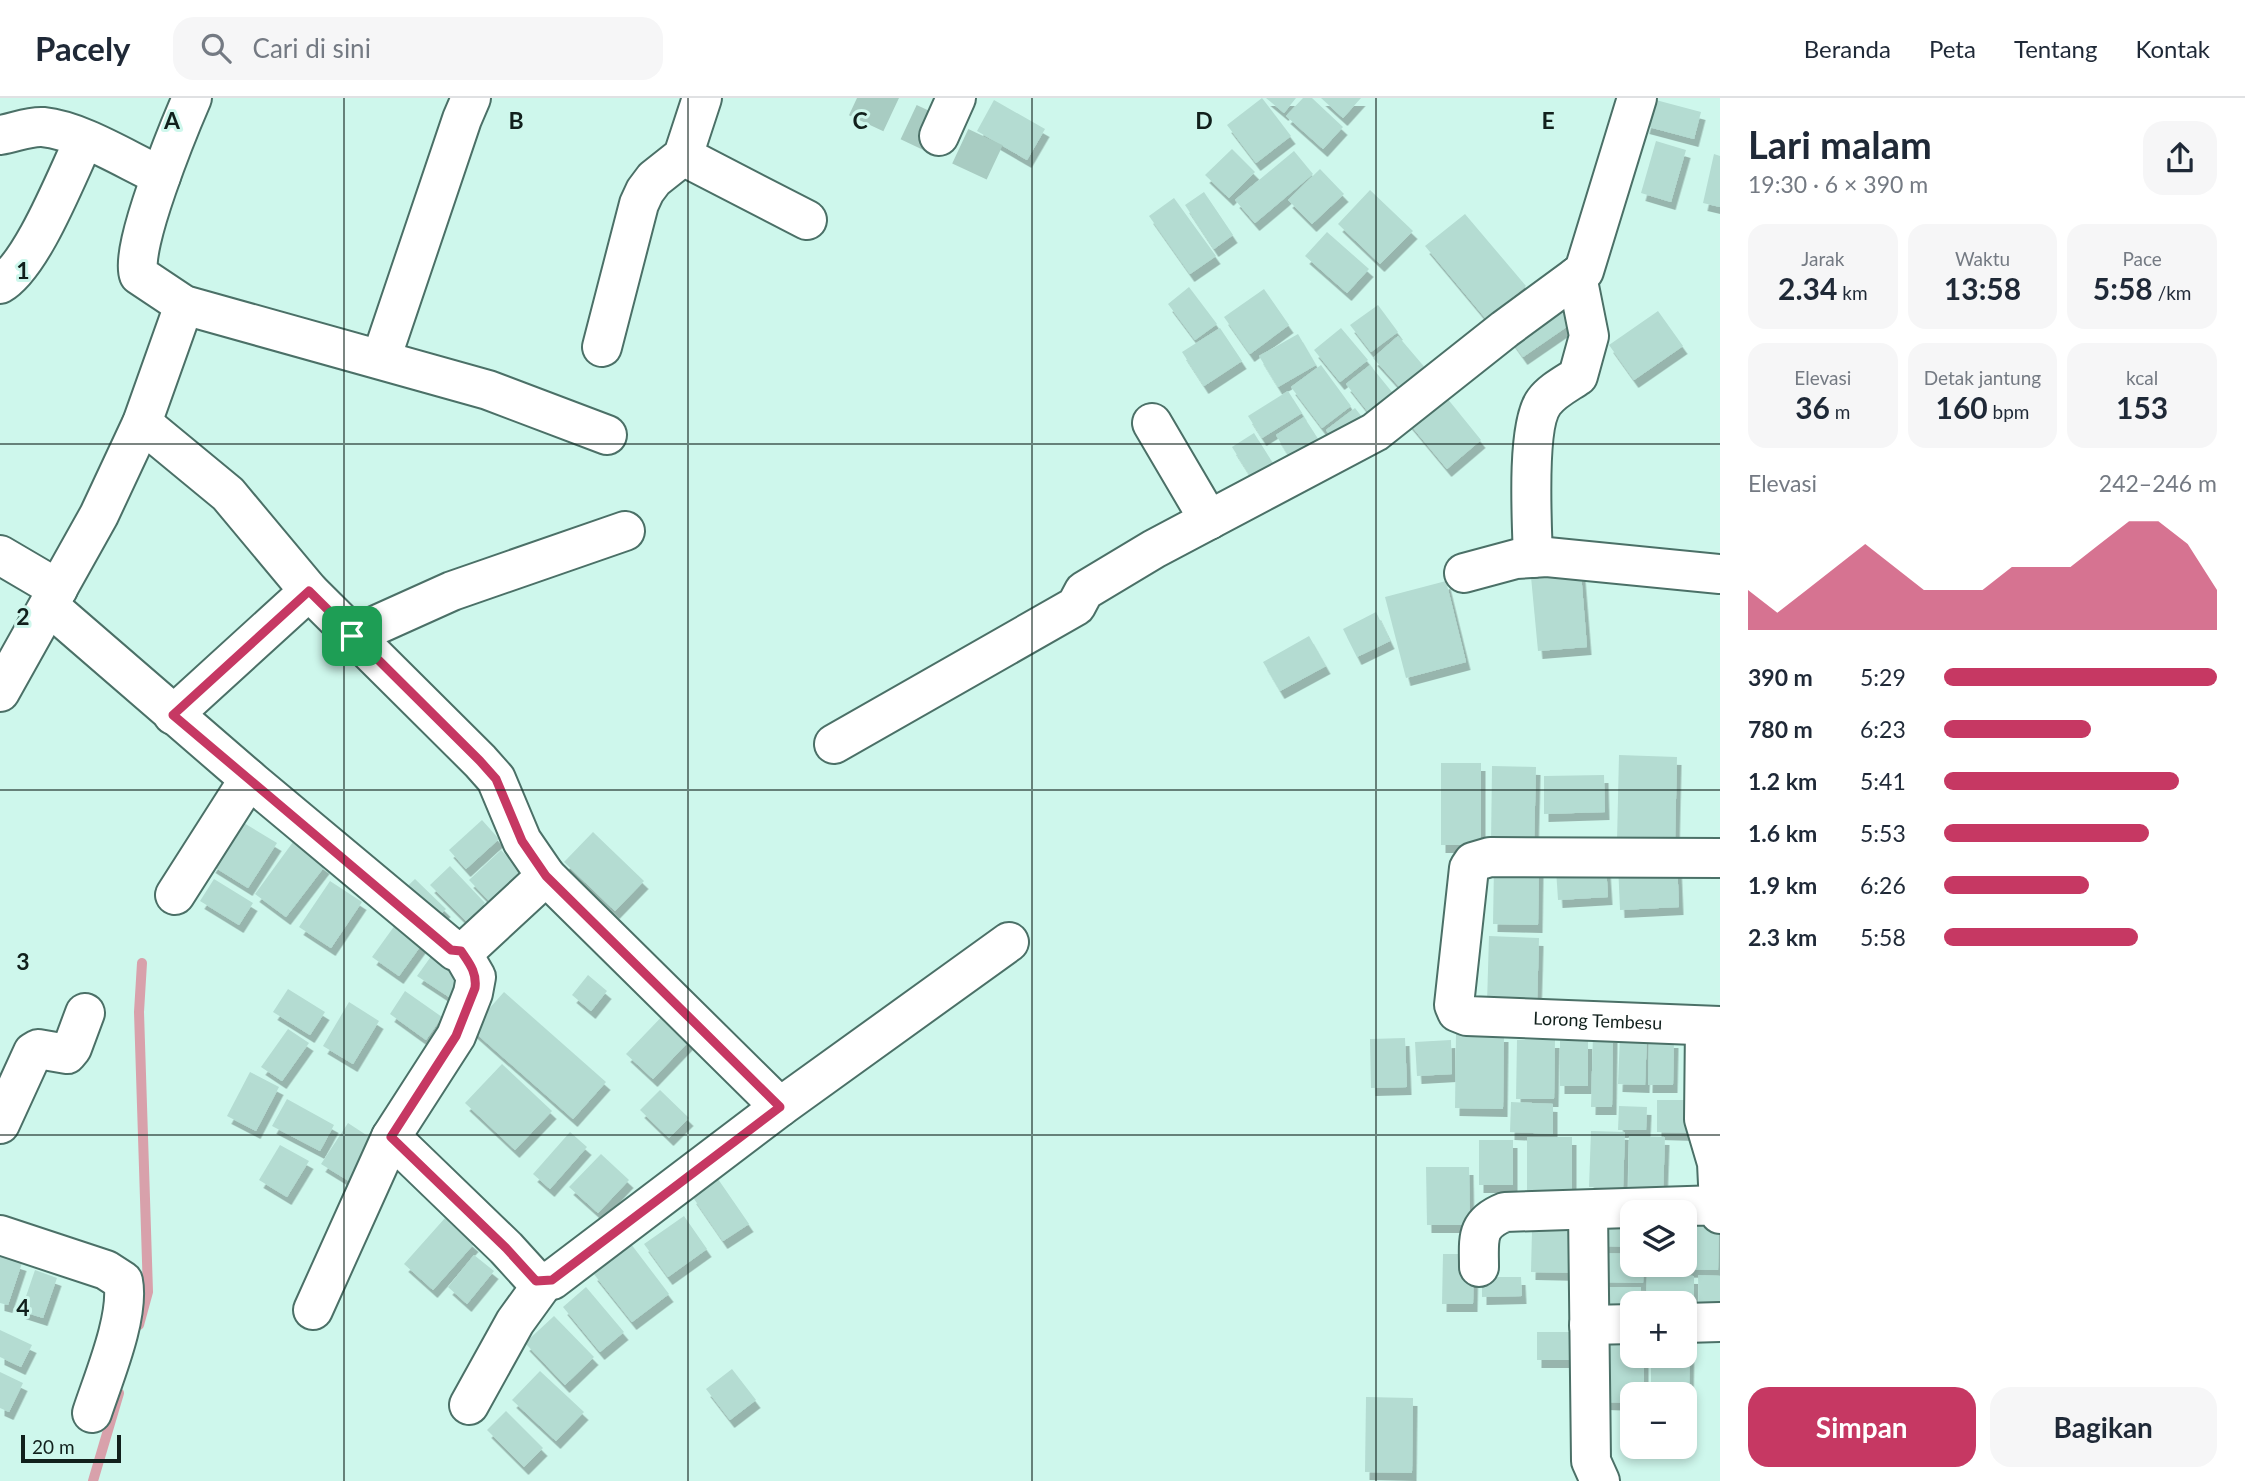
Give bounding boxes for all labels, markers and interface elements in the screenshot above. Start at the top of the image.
search box [173,17,663,80]
text: Pacely [35,28,131,68]
icon: search [197,29,235,67]
text: Cari di sini [253,32,371,64]
text: Beranda [1804,34,1891,63]
text: Peta [1929,34,1976,63]
text: Tentang [2014,34,2097,63]
text: Kontak [2135,34,2210,63]
text: A [163,106,181,134]
text: B [508,106,524,134]
text: C [852,106,868,134]
text: D [1195,106,1213,134]
text: E [1541,106,1555,134]
text: Lari malam [1748,121,1932,167]
button: share [2143,121,2217,195]
text: 19:30 · 6 × 390 m [1748,170,1928,198]
text: Jarak [1801,247,1844,270]
text: Waktu [1955,247,2010,270]
text: Pace [2122,247,2162,270]
text: 1 [16,256,30,284]
text: 2.34 [1778,270,1837,306]
text: 13:58 [1944,270,2021,306]
text: 5:58 [2093,270,2153,306]
text: km [1837,281,1868,304]
text: /km [2153,281,2192,304]
text: Elevasi [1794,366,1851,389]
text: Detak jantung [1924,366,2041,389]
text: kcal [2126,366,2158,389]
text: 36 [1795,389,1830,425]
text: 160 [1936,389,1988,425]
text: 153 [2116,389,2168,425]
text: m [1830,400,1850,423]
text: bpm [1988,400,2029,423]
text: Elevasi [1748,469,1817,497]
text: 242–246 m [2099,469,2217,497]
text: 2 [16,602,30,630]
pin [322,606,382,666]
icon: arrive [333,617,371,655]
text: 390 m [1748,663,1813,691]
text: 5:29 [1860,663,1906,691]
text: 780 m [1748,715,1813,743]
text: 6:23 [1860,715,1906,743]
text: 1.2 km [1748,767,1817,795]
text: 5:41 [1860,767,1906,795]
text: 1.6 km [1748,819,1817,847]
text: 5:53 [1860,819,1906,847]
text: 1.9 km [1748,871,1817,899]
text: 6:26 [1860,871,1906,899]
text: 2.3 km [1748,923,1817,951]
text: 5:58 [1860,923,1906,951]
text: 3 [16,947,30,975]
street label: Lorong Tembesu [1533,1007,1663,1034]
map controls [1620,1200,1697,1459]
button: layers [1620,1200,1697,1277]
button: + [1620,1291,1697,1368]
text: 4 [16,1293,30,1321]
button: − [1620,1382,1697,1459]
button: Simpan [1748,1387,1976,1467]
button: Bagikan [1990,1387,2217,1467]
scale bar [21,1432,121,1464]
text: 20 m [32,1435,75,1458]

